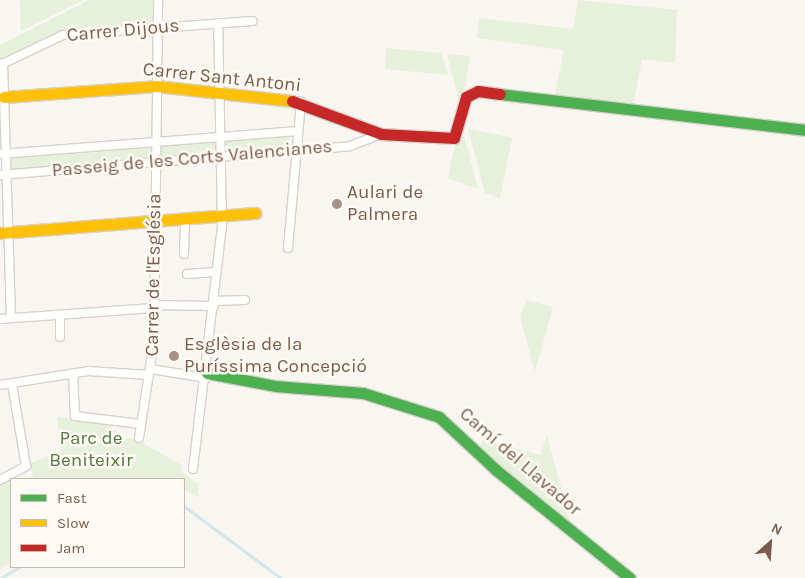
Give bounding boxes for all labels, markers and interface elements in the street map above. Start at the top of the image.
street label: Carrer Dijous [66,15,180,47]
street label: Carrer Sant Antoni [142,58,302,98]
street label: Passeig de les Corts Valencianes [51,135,333,183]
place label: Aulari de Palmera [347,182,423,226]
street label: Carrer de l'Església [141,193,167,357]
marker: Aulari de Palmera [331,198,343,210]
place label: Esglèsia de la Puríssima Concepció [184,334,367,378]
marker: Esglèsia de la Puríssima Concepció [168,350,180,362]
street label: Camí del Llavador [454,403,586,521]
park label: Parc de Beniteixir [49,428,133,472]
legend [10,478,185,568]
text: Fast [57,489,86,507]
text: Slow [57,514,89,532]
north arrow [745,518,795,568]
text: N [769,519,785,539]
text: Jam [57,539,85,557]

